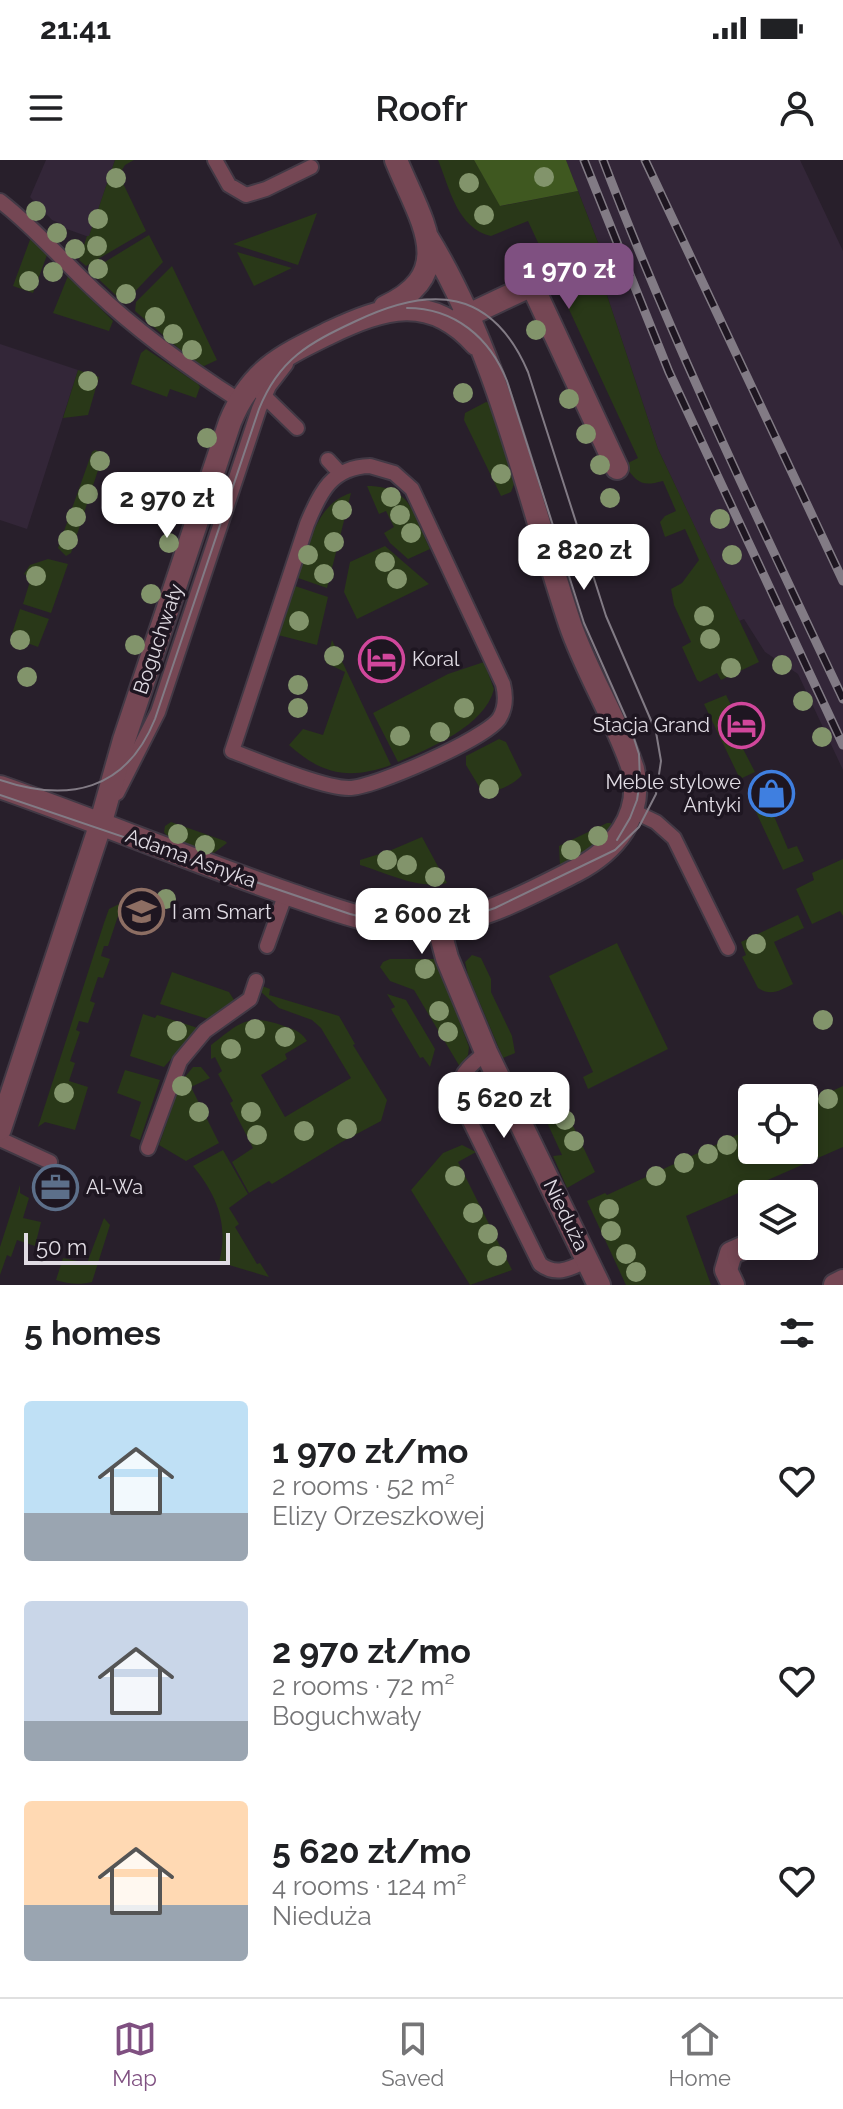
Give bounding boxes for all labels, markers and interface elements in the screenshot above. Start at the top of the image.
text: 21:41 [40,11,111,46]
icon: menu [24,86,68,130]
icon: person [775,86,819,130]
text: Roofr [375,87,468,129]
pin: 1 970 zł [486,243,652,311]
text: 1 970 zł [523,254,615,284]
pin: 2 970 zł [84,472,250,540]
text: 2 970 zł [120,483,214,513]
pin: 2 820 zł [501,524,667,592]
text: 2 820 zł [536,535,632,565]
street label: Boguchwały [128,581,188,697]
hotel icon: Koral [357,635,405,683]
place label: Koral [412,647,460,671]
hotel icon: Stacja Grand [717,701,765,749]
place label: Stacja Grand [593,713,710,737]
shop icon: Meble stylowe Antyki [748,769,796,817]
place label: Meble stylowe Antyki [605,770,741,817]
street label: Adama Asnyka [122,823,260,893]
school or university icon: I am Smart [117,888,165,936]
pin: 2 600 zł [339,888,505,956]
text: 2 600 zł [374,899,470,929]
place label: I am Smart [172,900,272,924]
pin: 5 620 zł [421,1072,587,1140]
text: 5 620 zł [456,1083,552,1113]
map controls [738,1084,818,1260]
button: locate [738,1084,818,1164]
office icon: Al-Wa [31,1163,79,1211]
place label: Al-Wa [86,1175,143,1199]
street label: Nieduża [538,1175,594,1255]
button: layers [738,1180,818,1260]
scale bar [24,1229,230,1265]
text: 50 m [36,1234,87,1260]
icon: filters [775,1311,819,1355]
text: 5 homes [24,1313,161,1353]
text: 1 970 zł/mo [272,1431,468,1471]
icon: home [88,1433,184,1529]
icon: heart [775,1459,819,1503]
text: 2 rooms · 52 m² [272,1471,455,1501]
text: Elizy Orzeszkowej [272,1501,485,1531]
text: 2 970 zł/mo [272,1631,471,1671]
icon: home [88,1633,184,1729]
icon: heart [775,1659,819,1703]
text: 2 rooms · 72 m² [272,1671,455,1701]
text: Boguchwały [272,1701,422,1731]
text: 5 620 zł/mo [272,1831,471,1871]
icon: home [88,1833,184,1929]
icon: heart [775,1859,819,1903]
text: 4 rooms · 124 m² [272,1871,467,1901]
text: Nieduża [272,1901,372,1931]
tab: Map [112,2017,157,2091]
tab: Saved [381,2017,444,2091]
tab: Home [669,2017,731,2091]

